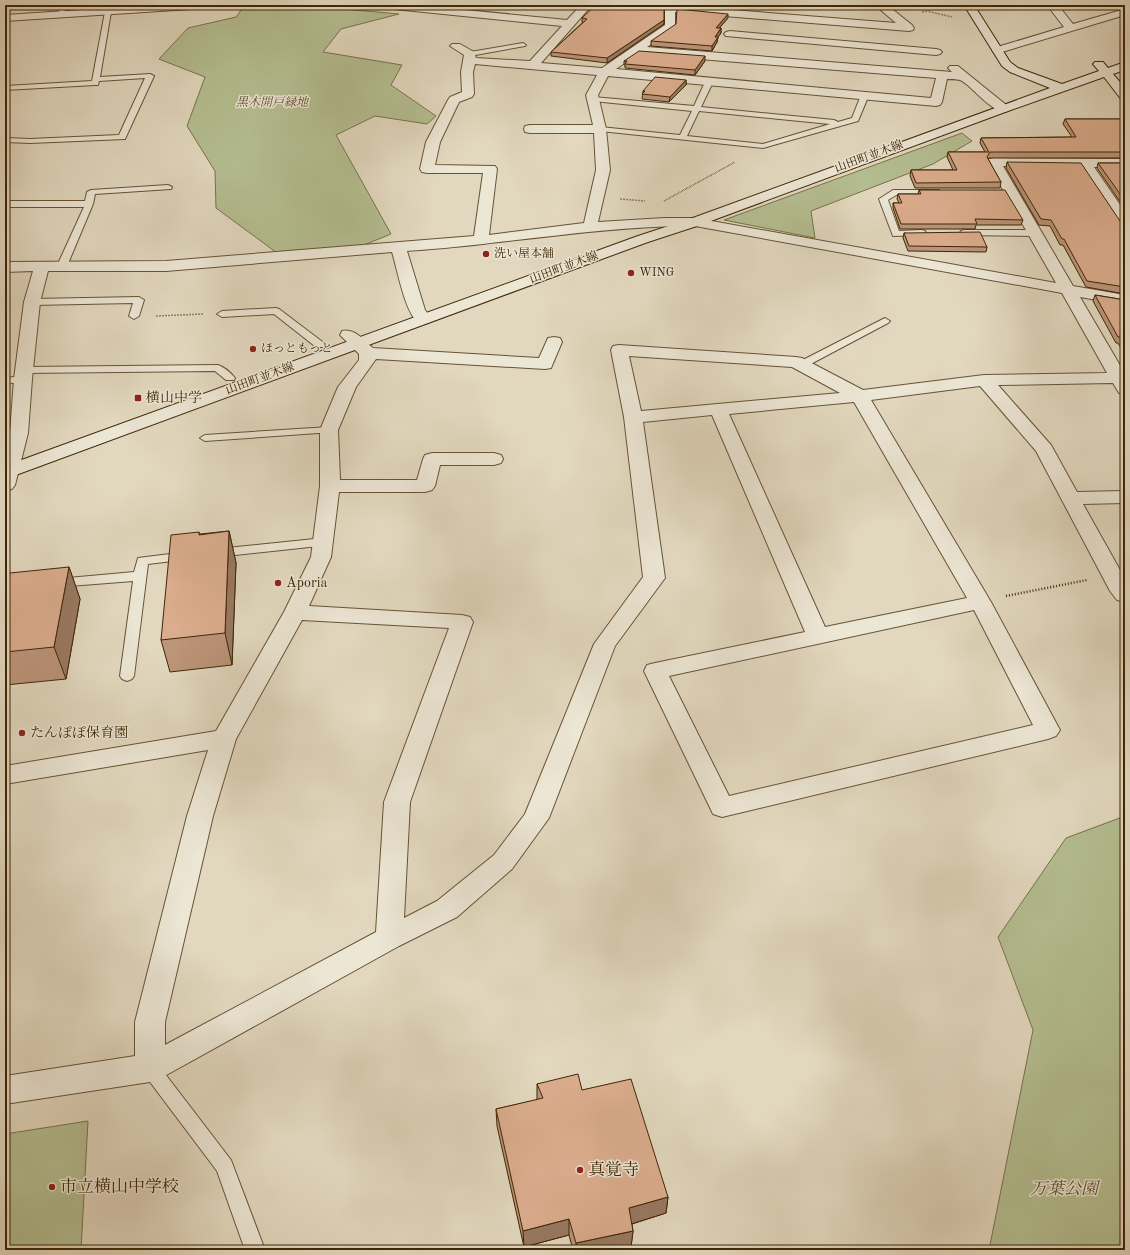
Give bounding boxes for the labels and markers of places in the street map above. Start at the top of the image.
place label: 洗い屋本舗 [494,246,554,260]
marker: 洗い屋本舗 [481,249,491,259]
place label: WING [639,267,675,279]
marker: WING [626,268,636,278]
place label: ほっともっと [261,342,333,355]
marker: ほっともっと [248,344,258,354]
place label: 横山中学 [146,390,202,405]
marker: 横山中学 [133,393,143,403]
place label: Aporia [286,576,327,590]
marker: Aporia [273,578,283,588]
place label: たんぽぽ保育園 [30,725,128,740]
marker: たんぽぽ保育園 [17,728,27,738]
place label: 真覚寺 [588,1160,639,1179]
marker: 真覚寺 [575,1165,585,1175]
place label: 市立横山中学校 [60,1177,179,1196]
marker: 市立横山中学校 [47,1182,57,1192]

